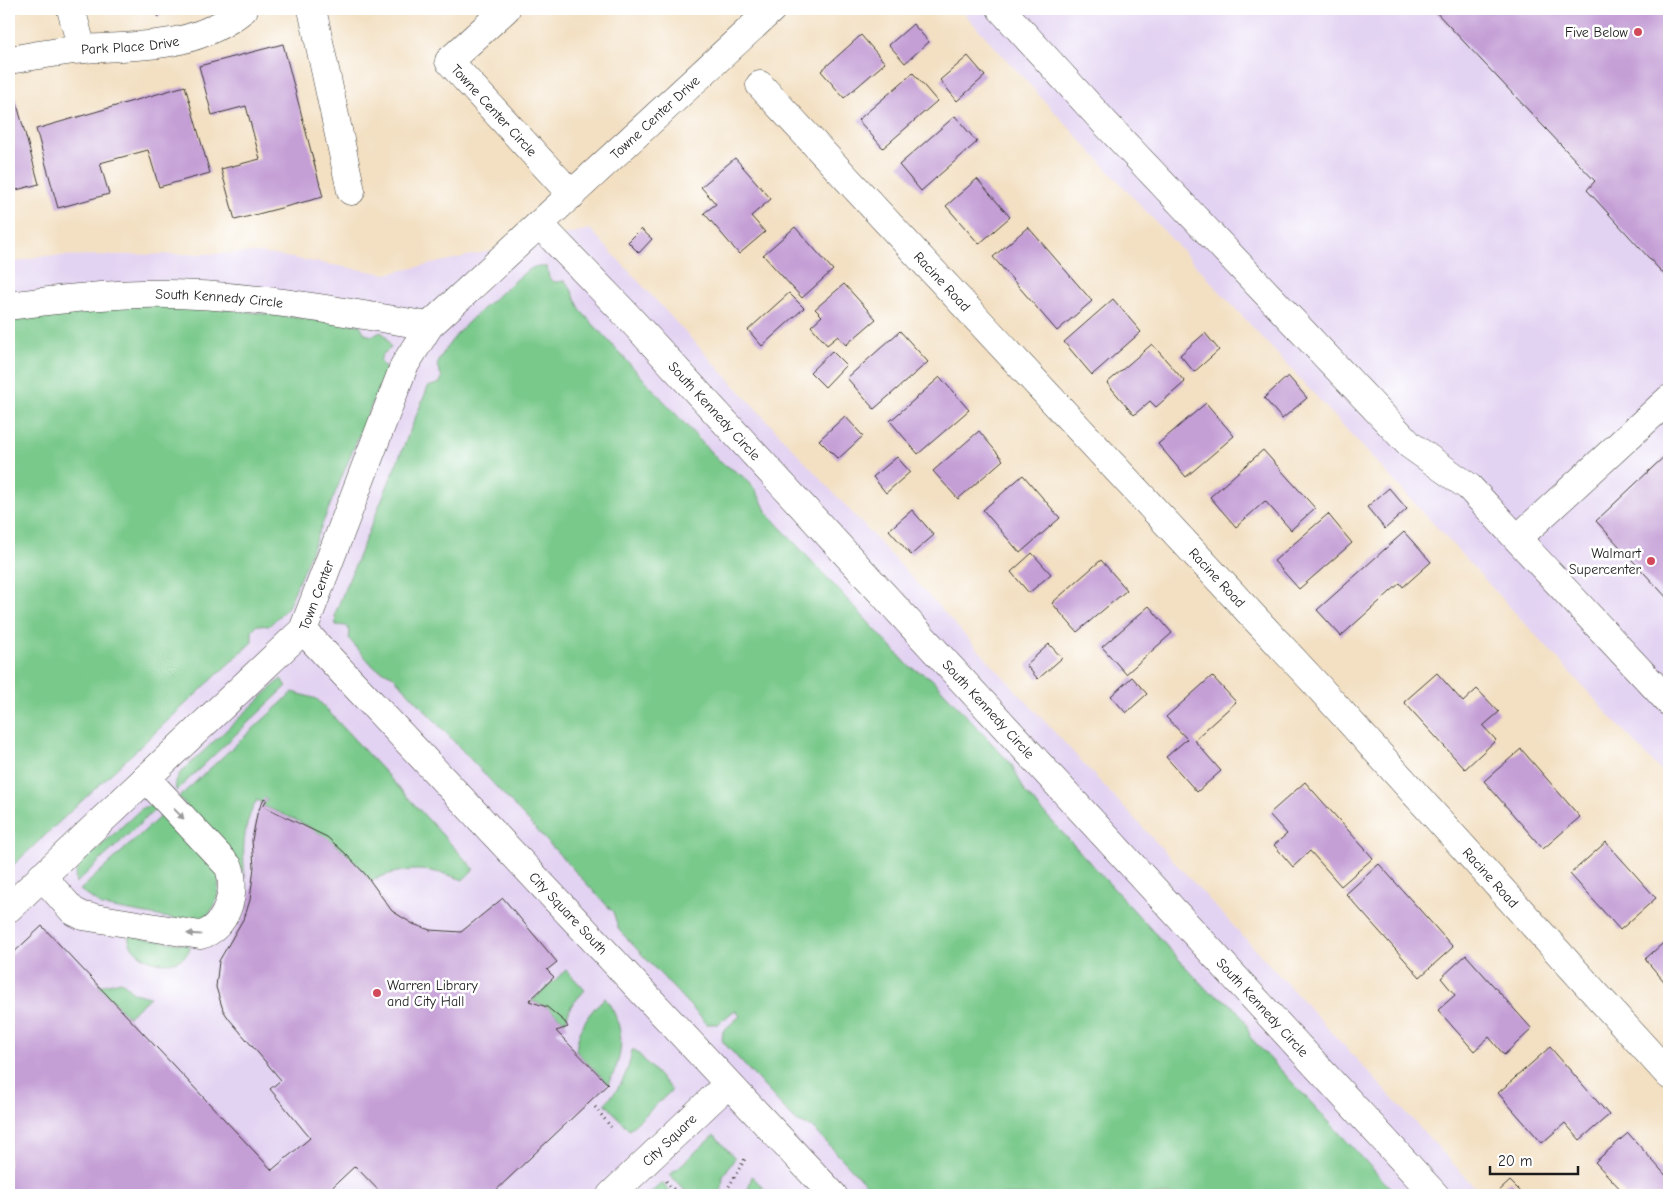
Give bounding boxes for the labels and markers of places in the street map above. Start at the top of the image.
place label: Five Below [1565,24,1629,41]
marker: Five Below [1632,26,1644,38]
place label: Walmart Supercenter [1569,545,1642,578]
marker: Walmart Supercenter [1645,555,1657,567]
place label: Warren Library and City Hall [387,977,478,1010]
marker: Warren Library and City Hall [371,987,383,999]

